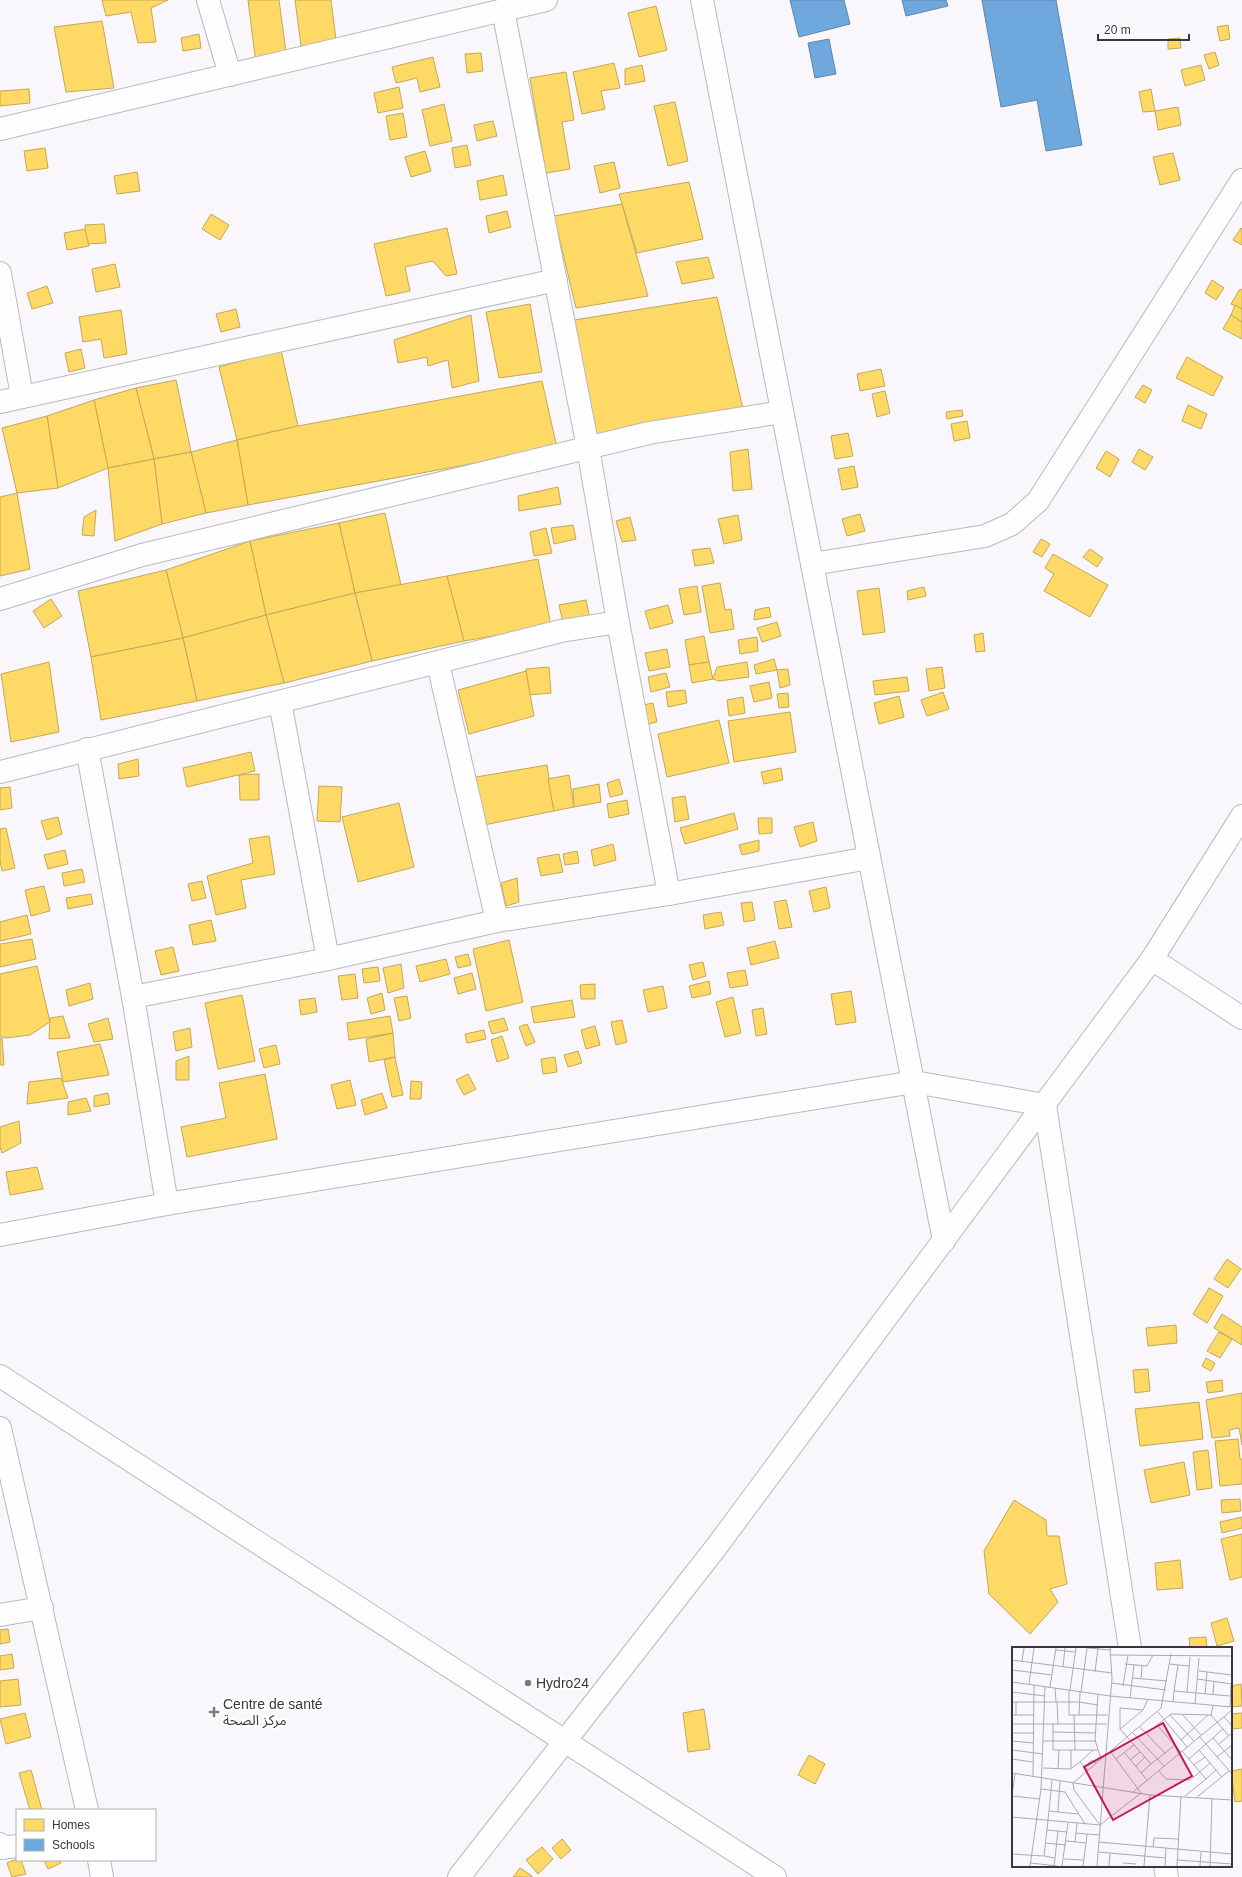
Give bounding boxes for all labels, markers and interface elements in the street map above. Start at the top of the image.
scale bar [1098,16,1189,42]
text: 20 m [1104,23,1131,37]
inset map [1012,1647,1232,1867]
place label: Hydro24 [536,1675,589,1691]
marker: Hydro24 [523,1678,533,1688]
place label: Centre de santé مركز الصحة [223,1696,323,1729]
marker: Centre de santé مركز الصحة [208,1706,220,1718]
legend [16,1809,156,1861]
text: Homes [52,1818,90,1832]
text: Schools [52,1838,95,1852]

